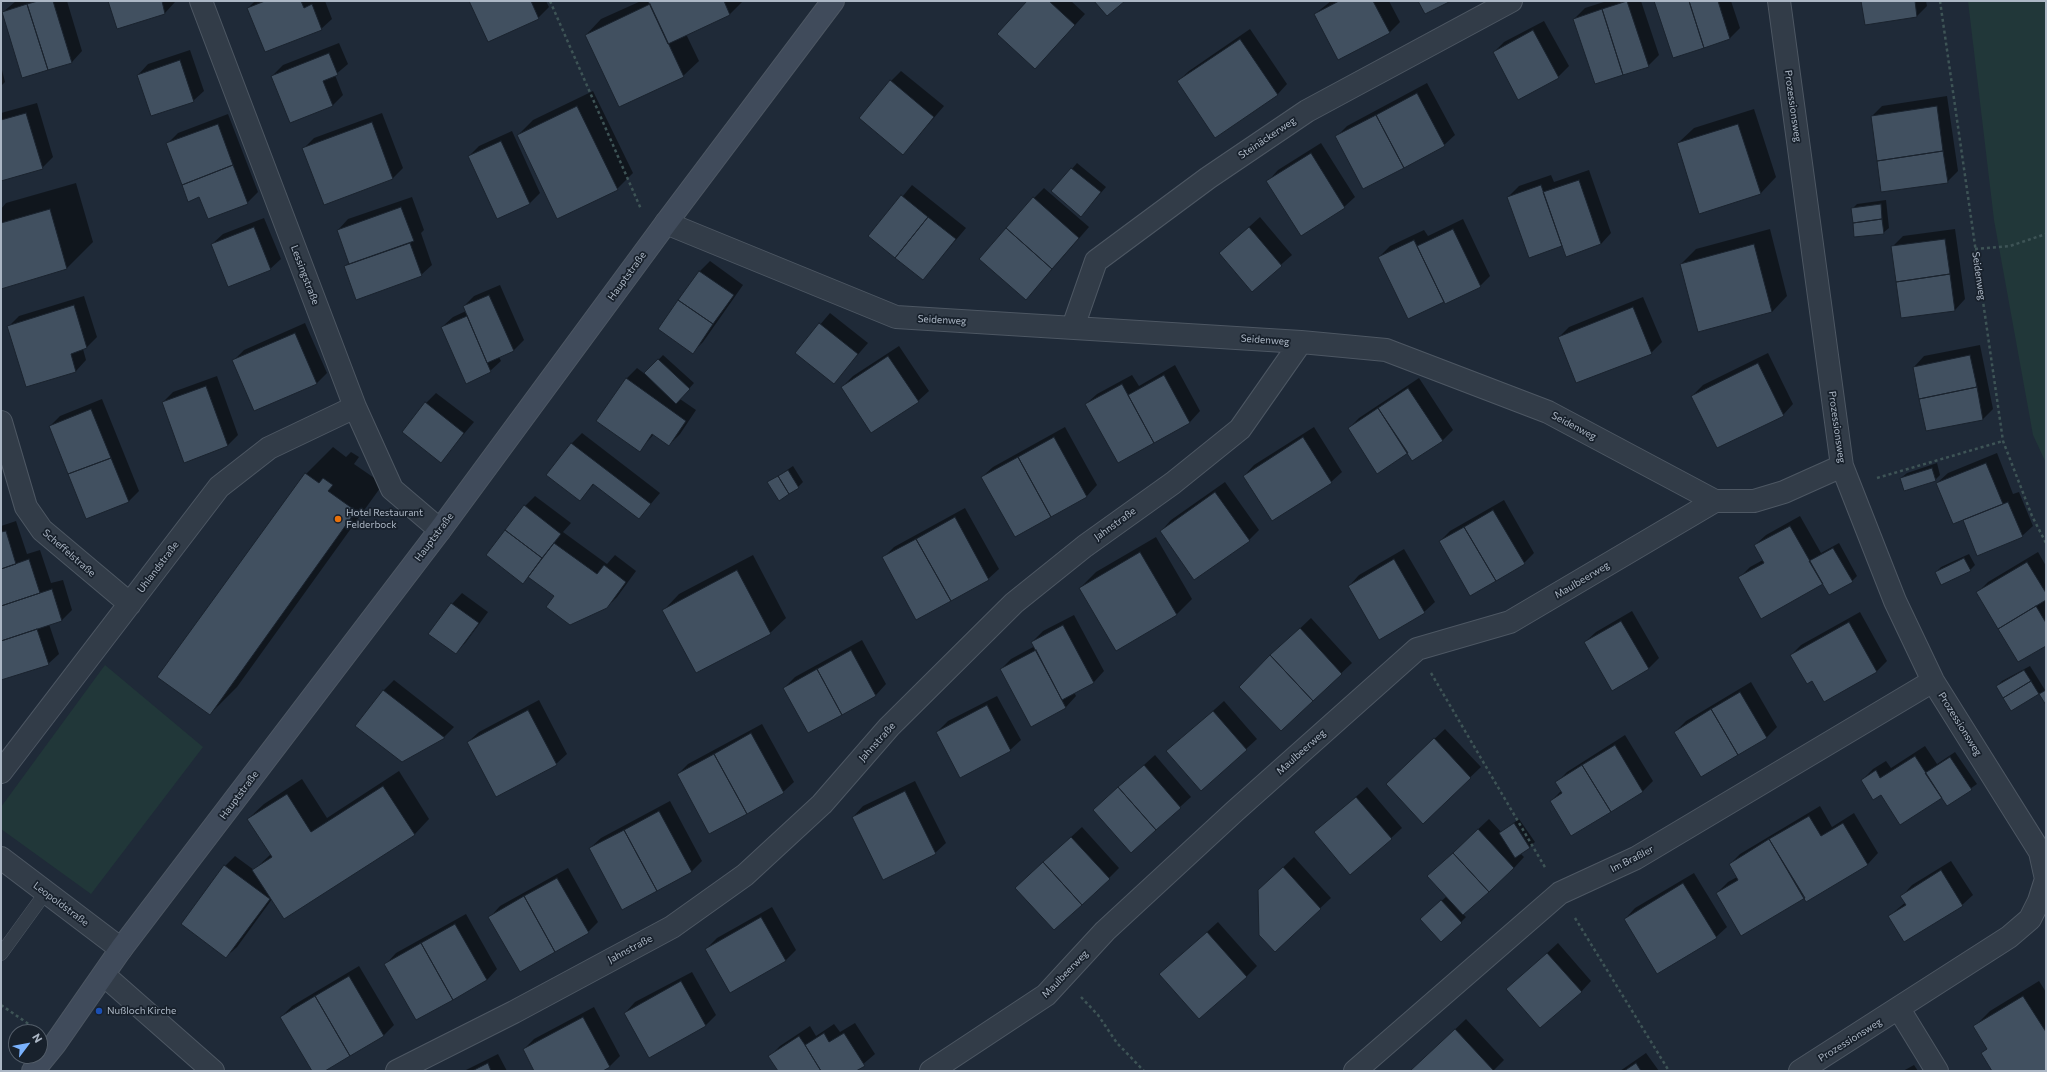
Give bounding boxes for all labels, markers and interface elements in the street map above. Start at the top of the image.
street label: Prozessionsweg [1782,69,1804,143]
street label: Steinäckerweg [1236,114,1298,162]
street label: Lessingstraße [288,243,322,307]
street label: Hauptstraße [605,249,649,303]
street label: Seidenweg [1970,251,1988,301]
street label: Seidenweg [917,313,967,327]
street label: Seidenweg [1240,332,1290,348]
street label: Prozessionsweg [1826,390,1848,464]
street label: Seidenweg [1550,409,1598,443]
street label: Jahnstraße [1092,505,1138,543]
place label: Hotel Restaurant Felderbock [346,507,423,530]
street label: Hauptstraße [412,510,456,564]
marker: Hotel Restaurant Felderbock [333,514,343,524]
street label: Scheffelstraße [40,527,98,579]
street label: Uhlandstraße [135,539,181,595]
street label: Maulbeerweg [1552,559,1612,601]
street label: Prozessionsweg [1936,690,1984,758]
street label: Jahnstraße [856,720,898,764]
street label: Maulbeerweg [1274,727,1328,777]
street label: Hauptstraße [217,768,261,822]
street label: Im Braßler [1608,843,1656,875]
street label: Leopoldstraße [31,879,91,929]
street label: Jahnstraße [606,932,654,966]
street label: Maulbeerweg [1039,948,1091,1000]
place label: Nußloch Kirche [107,1005,176,1017]
marker: Nußloch Kirche [94,1006,104,1016]
street label: Prozessionsweg [1816,1016,1884,1064]
north arrow [8,1024,48,1064]
text: N [30,1031,45,1045]

